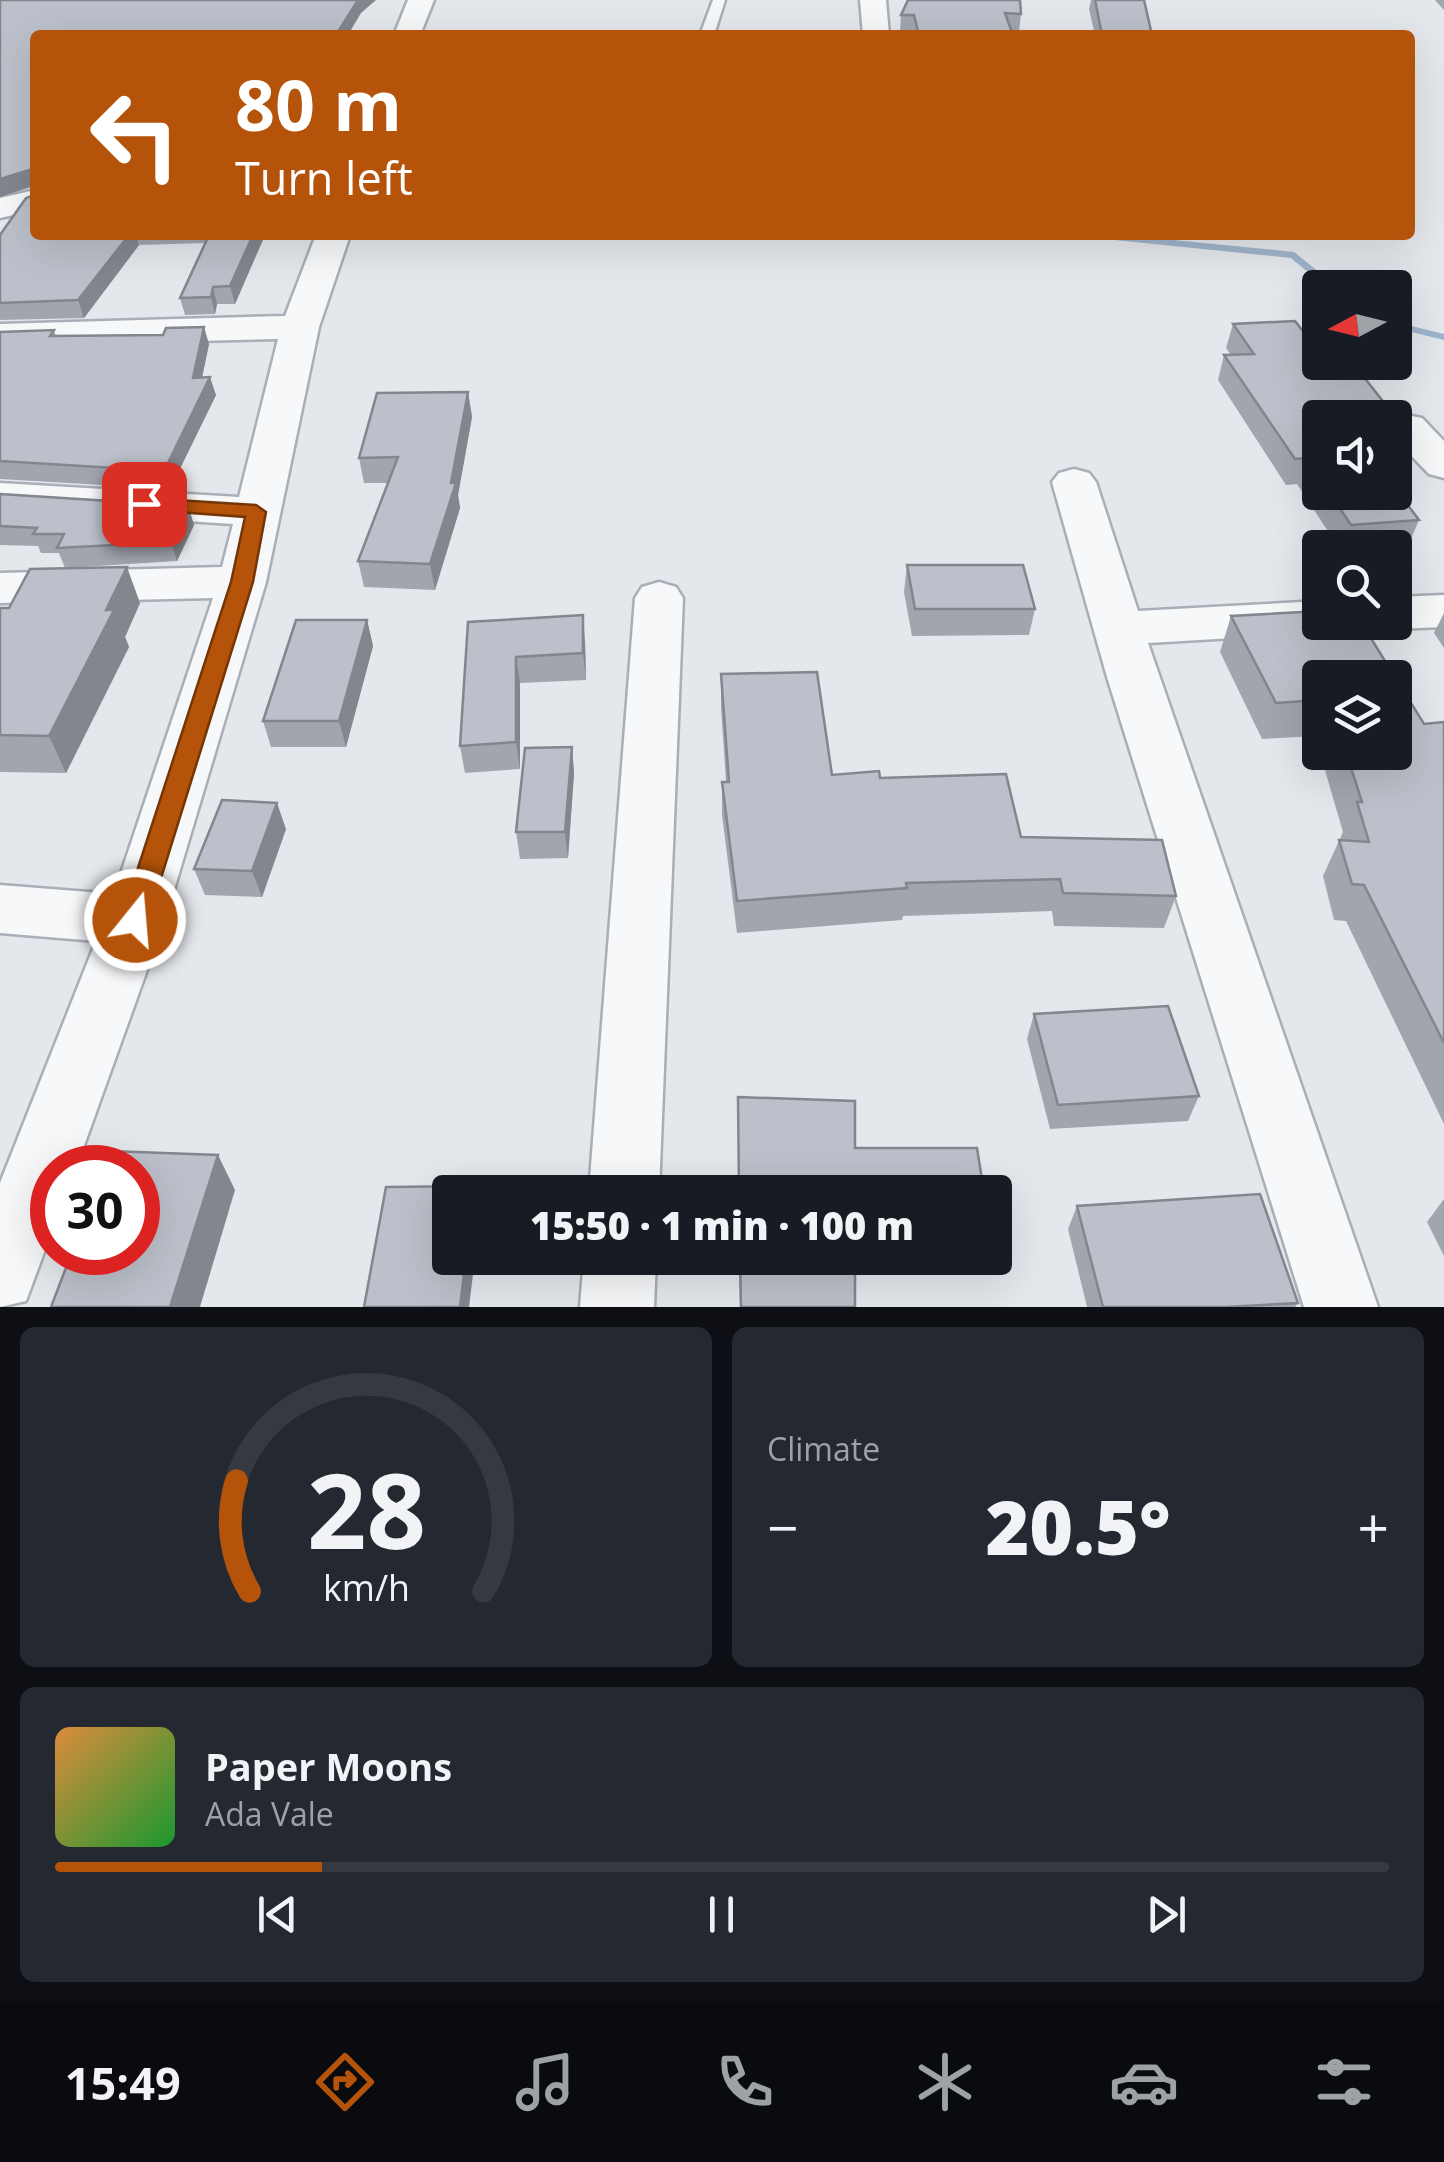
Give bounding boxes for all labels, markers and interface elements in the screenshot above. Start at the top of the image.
text: 80 m [235,56,402,152]
icon: left [70,70,200,200]
text: Turn left [235,147,413,208]
north arrow [1302,270,1412,380]
map controls [1302,270,1412,770]
button: sound [1302,400,1412,510]
pin [102,462,187,547]
icon: arrive [117,477,172,532]
button: search [1302,530,1412,640]
button: layers [1302,660,1412,770]
position arrow [83,868,187,972]
speed limit sign: 30 [30,1145,160,1275]
text: 15:50 · 1 min · 100 m [530,1199,914,1251]
text: Climate [767,1427,880,1470]
text: 28 [307,1438,425,1579]
text: 20.5° [985,1475,1171,1577]
text: − [767,1489,798,1564]
text: + [1358,1489,1389,1564]
text: km/h [323,1563,409,1611]
text: Paper Moons [205,1740,452,1792]
text: Ada Vale [205,1792,334,1835]
icon: previous [250,1887,305,1942]
icon: pause [694,1887,749,1942]
icon: next [1139,1887,1194,1942]
icon: directions [310,2047,380,2117]
icon: music [510,2047,580,2117]
icon: phone [710,2047,780,2117]
icon: climate [910,2047,980,2117]
icon: car [1109,2047,1179,2117]
icon: filters [1309,2047,1379,2117]
text: 15:49 [65,2052,181,2113]

